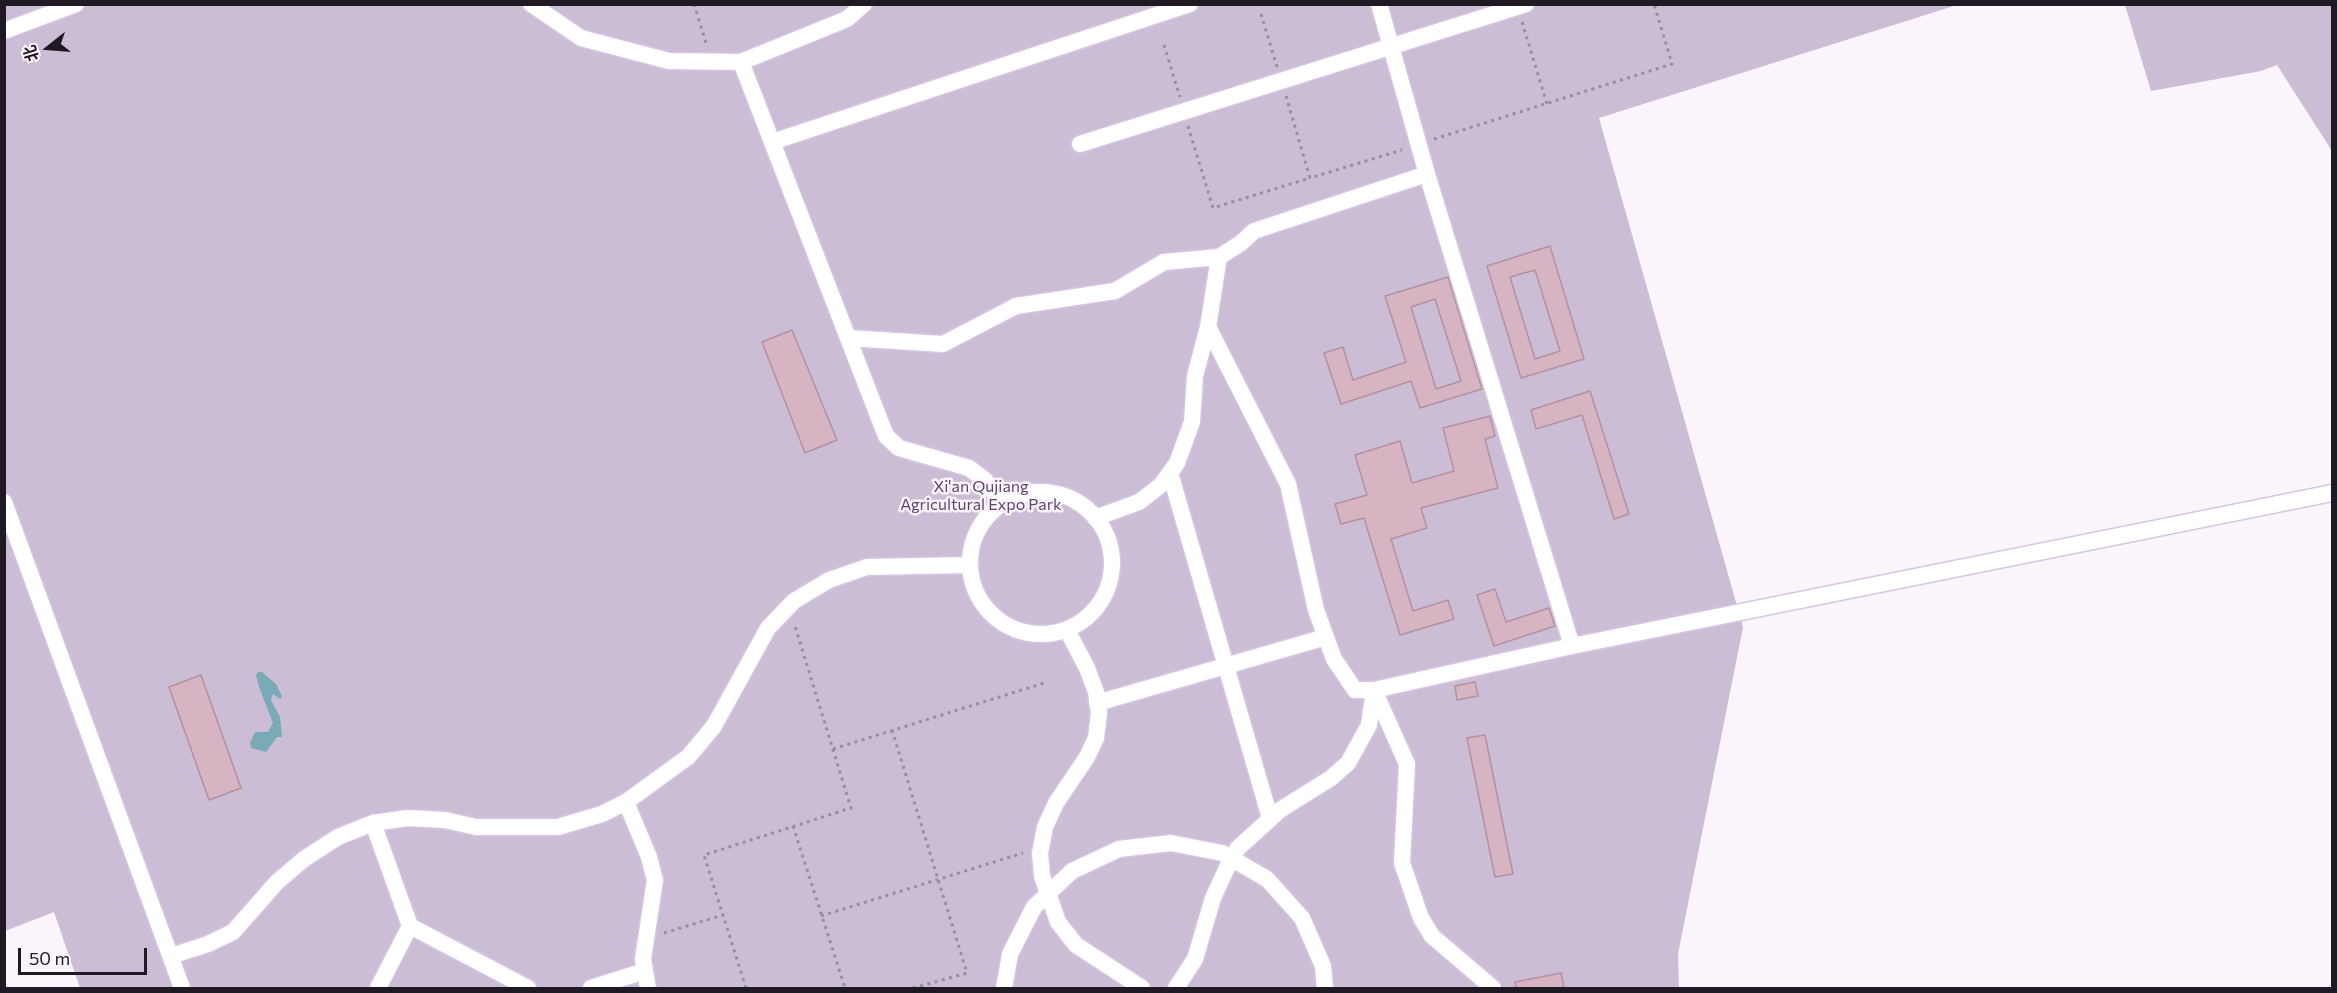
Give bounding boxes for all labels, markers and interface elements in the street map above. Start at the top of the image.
north arrow [18,18,78,78]
text: 北 [19,43,42,64]
park label: Xi'an Qujiang Agricultural Expo Park [900,477,1062,515]
scale bar [21,936,150,974]
text: 50 m [29,947,70,969]

